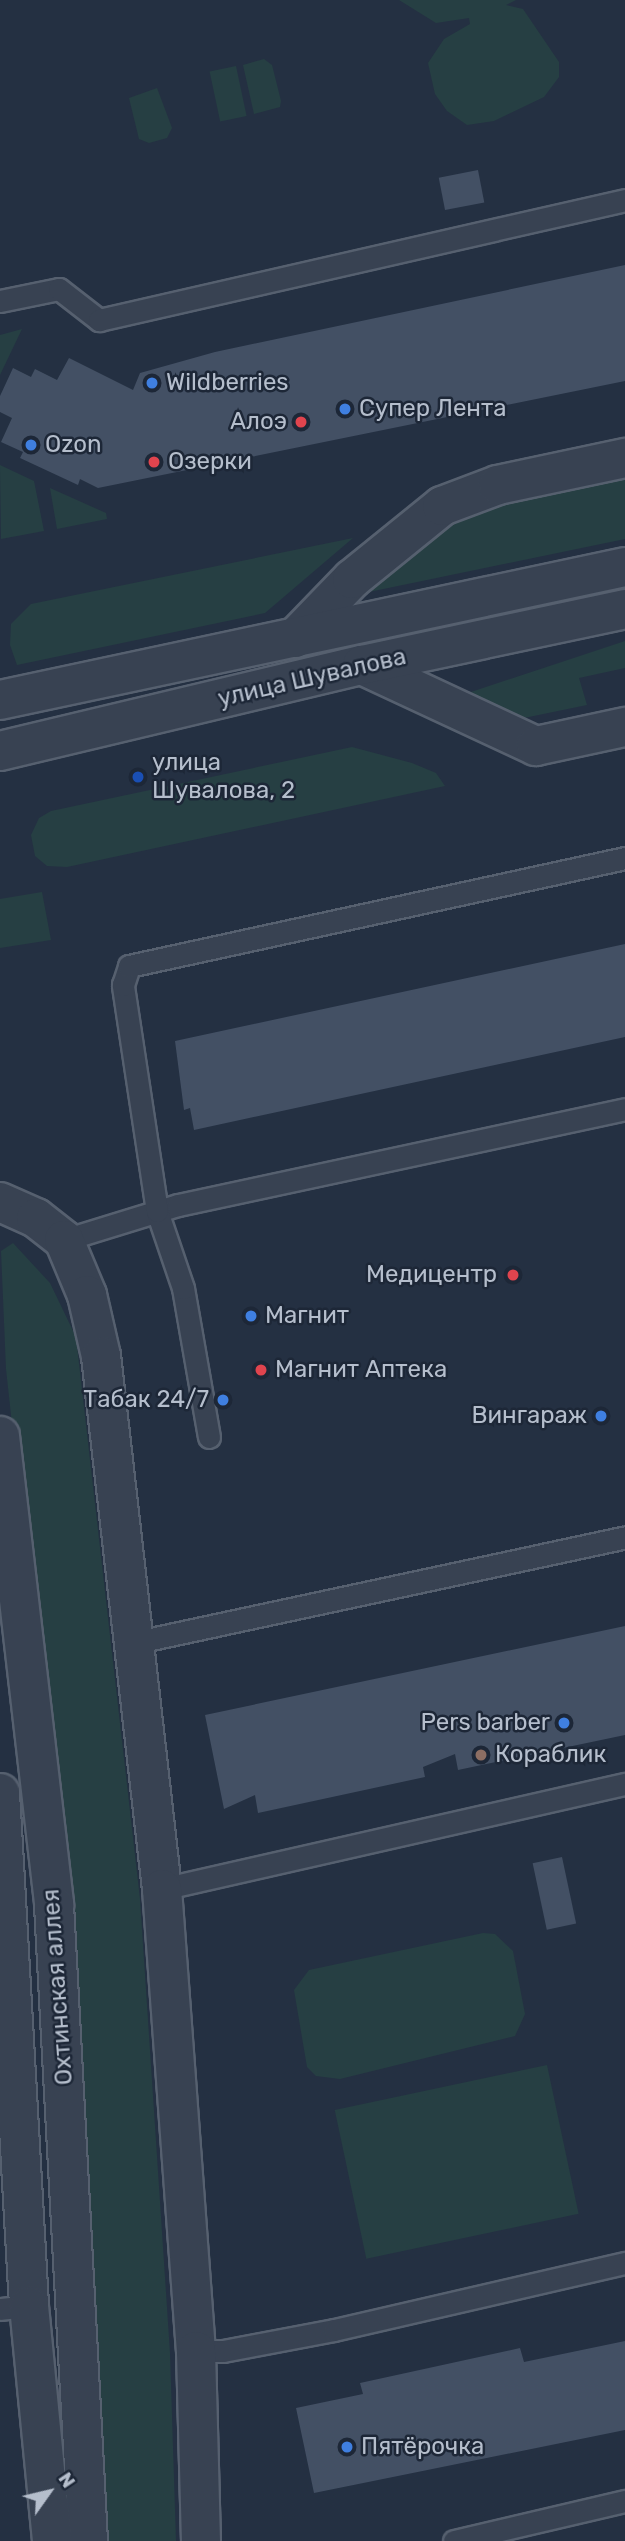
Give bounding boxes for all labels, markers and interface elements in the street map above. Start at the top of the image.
place label: Wildberries [166,369,289,397]
marker: Wildberries [144,375,160,391]
place label: Супер Лента [359,395,506,423]
marker: Супер Лента [337,401,353,417]
place label: Алоэ [230,408,287,436]
marker: Алоэ [293,414,309,430]
place label: Ozon [45,431,102,459]
marker: Ozon [23,437,39,453]
place label: Озерки [168,448,252,476]
marker: Озерки [146,454,162,470]
street label: улица Шувалова [215,642,409,714]
place label: улица Шувалова, 2 [152,749,295,805]
marker: улица Шувалова, 2 [130,769,146,785]
place label: Медицентр [366,1261,497,1289]
marker: Медицентр [503,1265,523,1285]
place label: Магнит [265,1302,349,1330]
marker: Магнит [243,1308,259,1324]
place label: Магнит Аптека [275,1356,447,1384]
marker: Магнит Аптека [253,1362,269,1378]
place label: Табак 24/7 [83,1386,209,1414]
marker: Табак 24/7 [215,1392,231,1408]
place label: Вингараж [471,1402,587,1430]
marker: Вингараж [593,1408,609,1424]
place label: Pers barber [421,1709,550,1737]
marker: Pers barber [556,1715,572,1731]
place label: Кораблик [495,1741,606,1769]
marker: Кораблик [473,1747,489,1763]
street label: Охтинская аллея [37,1888,79,2086]
place label: Пятёрочка [361,2433,484,2461]
marker: Пятёрочка [339,2439,355,2455]
north arrow [14,2457,84,2527]
text: N [53,2468,80,2492]

